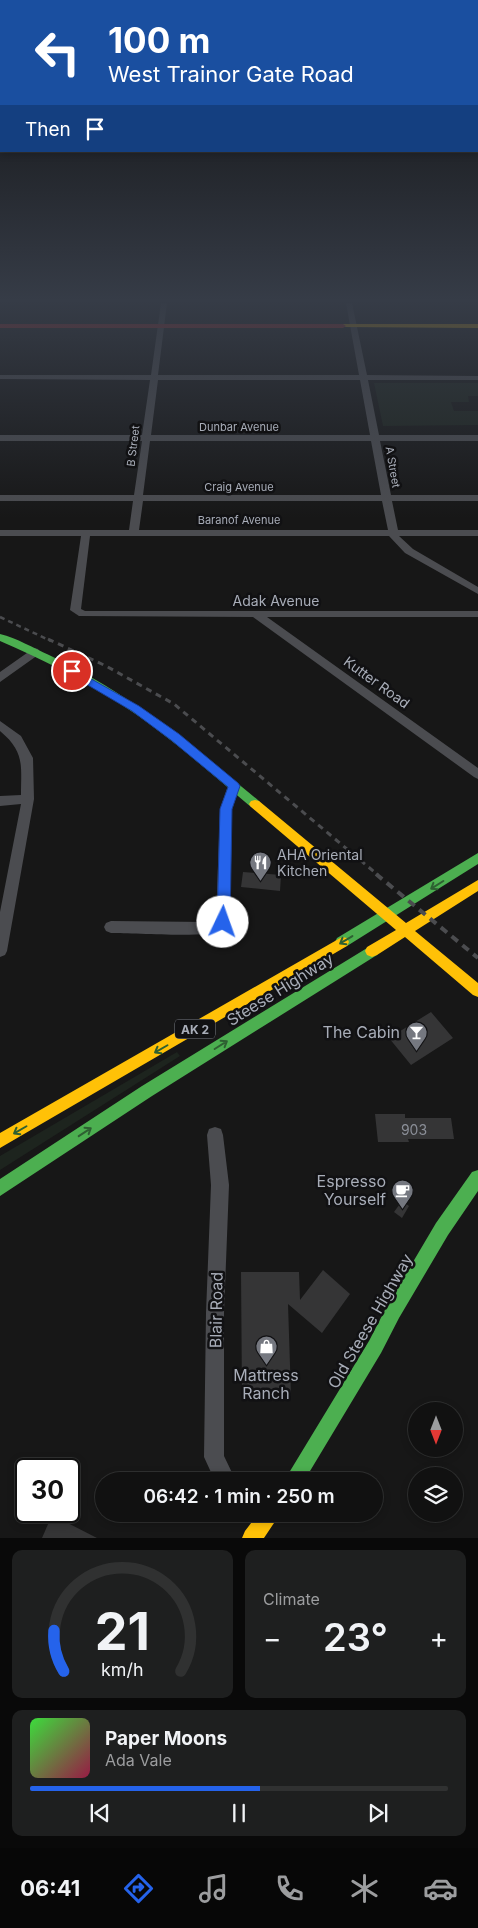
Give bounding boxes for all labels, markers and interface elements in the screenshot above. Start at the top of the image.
text: 100 m [108,19,211,61]
icon: left [25,20,90,85]
text: West Trainor Gate Road [108,61,354,87]
icon: arrive [81,115,109,143]
text: Then [25,118,71,141]
street label: Dunbar Avenue [199,420,279,434]
street label: B Street [124,424,143,467]
street label: A Street [382,445,404,489]
street label: Craig Avenue [204,480,274,494]
street label: Baranof Avenue [198,513,280,527]
street label: Adak Avenue [233,592,319,609]
pin [51,650,93,692]
street label: Kutter Road [341,652,413,712]
icon: arrive [58,657,86,685]
place label: AHA Oriental Kitchen [277,846,363,879]
restaurant icon: AHA Oriental Kitchen [249,850,273,881]
one-way arrow [430,879,444,890]
position arrow [196,895,248,947]
one-way arrow [340,935,354,945]
street label: Steese Highway [223,948,337,1030]
road number: AK 2 [175,1020,215,1038]
bar icon: The Cabin [404,1020,428,1051]
place label: The Cabin [323,1022,400,1042]
one-way arrow [214,1039,228,1049]
one-way arrow [154,1044,169,1054]
house number: 903 [401,1121,427,1138]
one-way arrow [13,1125,28,1135]
one-way arrow [77,1127,91,1137]
place label: Espresso Yourself [317,1171,386,1209]
cafe icon: Espresso Yourself [390,1178,414,1209]
street label: Old Steese Highway [323,1250,417,1392]
street label: Blair Road [205,1272,227,1348]
shop icon: Mattress Ranch [254,1334,278,1365]
place label: Mattress Ranch [233,1365,299,1403]
north arrow [408,1402,462,1458]
map controls [408,1402,463,1522]
speed limit sign: 30 [15,1458,80,1523]
button: layers [408,1467,463,1522]
text: 06:42 · 1 min · 250 m [143,1485,335,1508]
text: Climate [263,1589,320,1609]
text: 21 [95,1600,150,1663]
text: 23° [323,1614,388,1660]
text: − [263,1621,282,1655]
text: + [429,1621,448,1655]
text: km/h [101,1659,144,1680]
text: Paper Moons [105,1727,227,1750]
text: Ada Vale [105,1750,172,1770]
icon: previous [86,1799,114,1827]
icon: pause [225,1799,253,1827]
icon: next [364,1799,392,1827]
icon: directions [121,1871,156,1906]
icon: music [196,1871,231,1906]
icon: phone [272,1871,307,1906]
icon: climate [347,1871,382,1906]
icon: car [423,1871,458,1906]
text: 06:41 [20,1875,80,1901]

